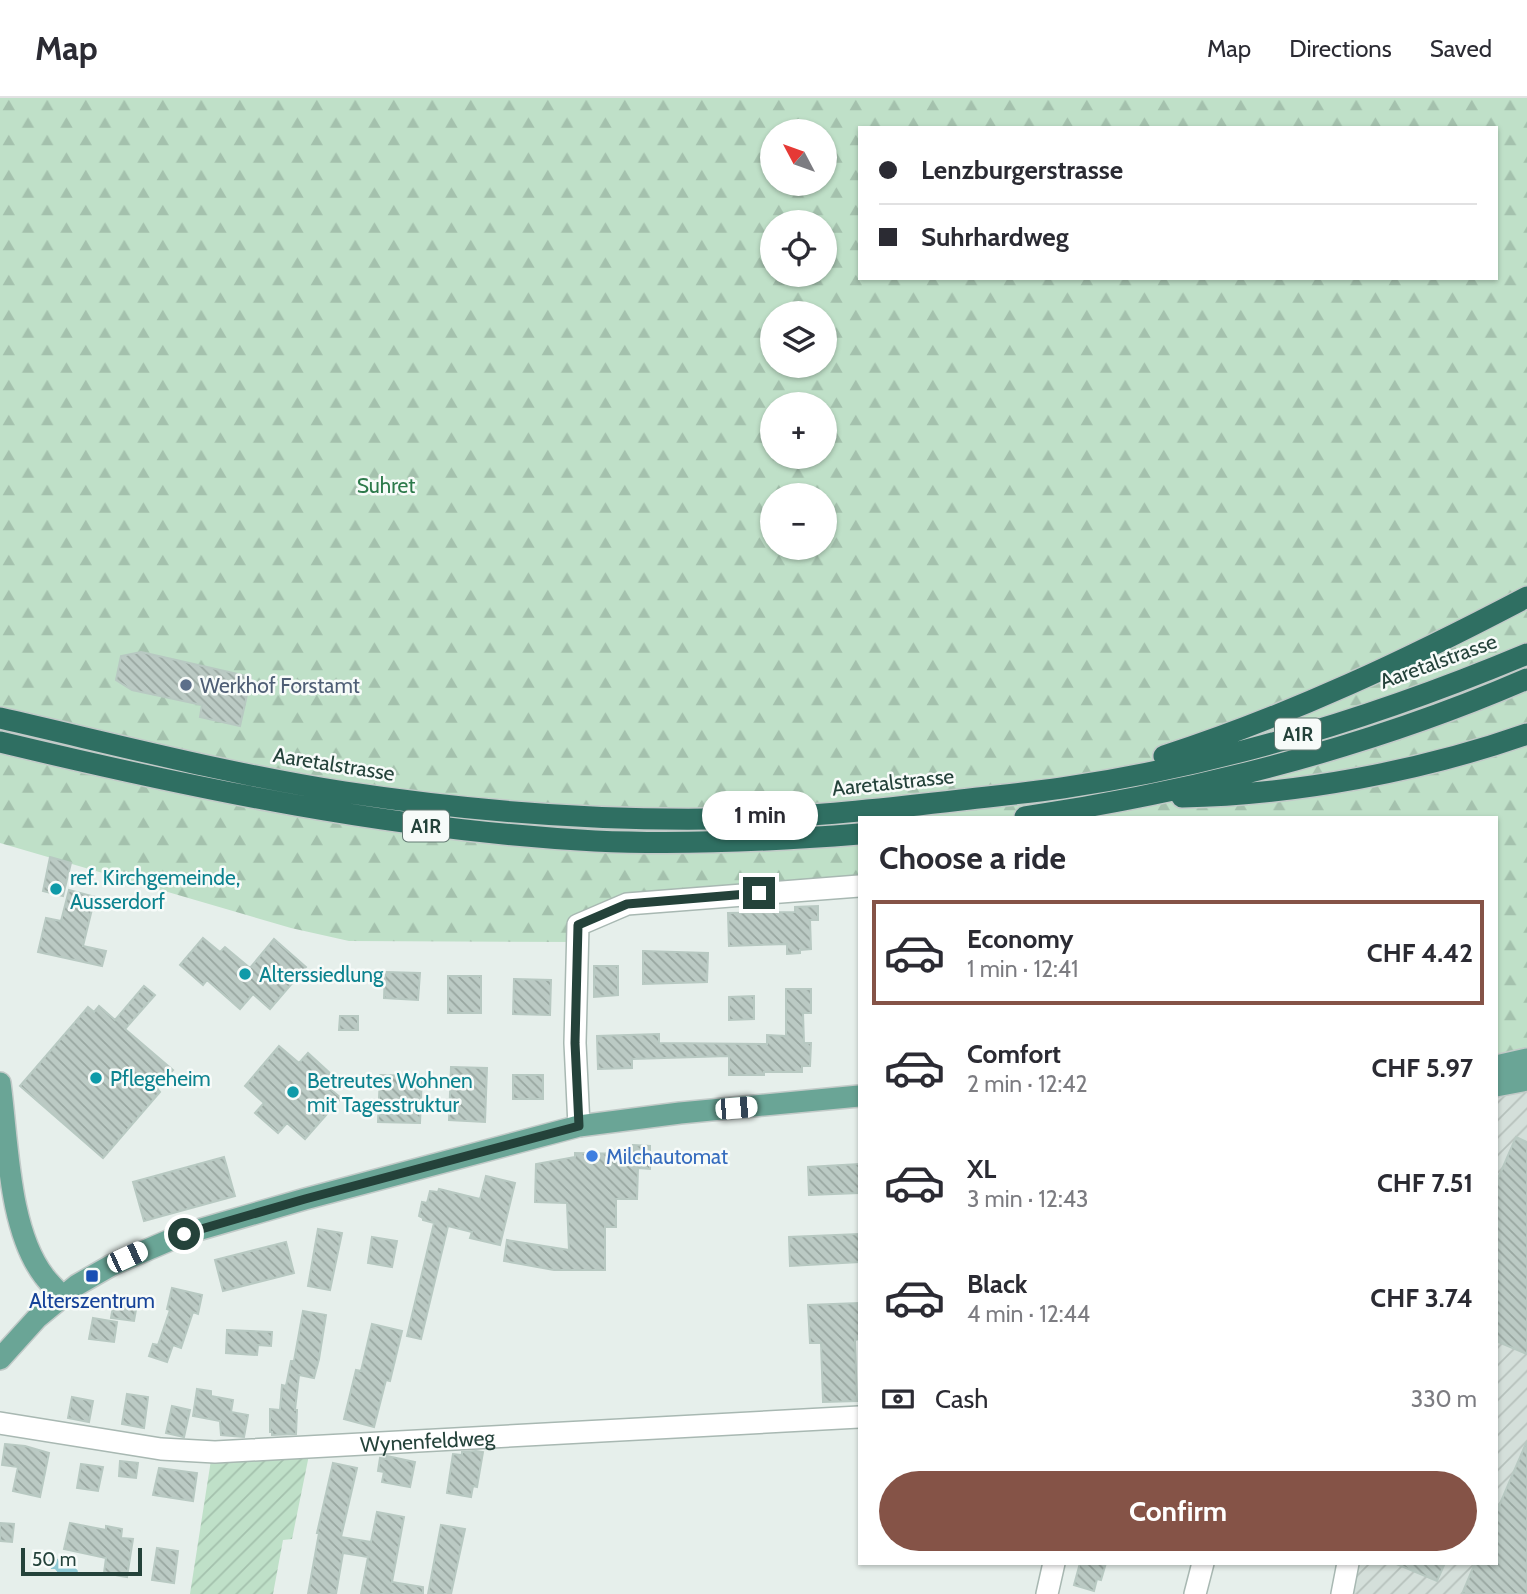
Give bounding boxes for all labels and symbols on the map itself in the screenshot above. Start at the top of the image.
north arrow [760,119,836,196]
park label: Suhret [357,473,415,498]
street label: Aaretalstrasse [1376,628,1500,694]
place label: Werkhof Forstamt [200,673,360,698]
marker: Werkhof Forstamt [178,677,194,693]
road number: A1R [1275,719,1321,750]
street label: Aaretalstrasse [271,742,397,786]
street label: Aaretalstrasse [831,763,956,801]
callout: 1 min [701,792,817,840]
road number: A1R [403,810,449,842]
place label: ref. Kirchgemeinde, Ausserdorf [70,865,240,914]
route end [743,877,775,909]
marker: ref. Kirchgemeinde, Ausserdorf [48,881,64,897]
place label: Alterssiedlung [259,962,384,987]
marker: Alterssiedlung [237,966,253,982]
place label: Pflegeheim [110,1066,211,1091]
place label: Betreutes Wohnen mit Tagesstruktur [307,1068,473,1117]
marker: Pflegeheim [88,1070,104,1086]
marker: Betreutes Wohnen mit Tagesstruktur [285,1084,301,1100]
car [715,1096,758,1120]
place label: Milchautomat [606,1144,728,1169]
marker: Milchautomat [584,1148,600,1164]
route start [168,1218,200,1250]
car [104,1239,151,1275]
marker: Alterszentrum [84,1268,100,1284]
place label: Alterszentrum [29,1288,155,1313]
street label: Wynenfeldweg [360,1424,496,1457]
scale bar [21,1545,142,1577]

